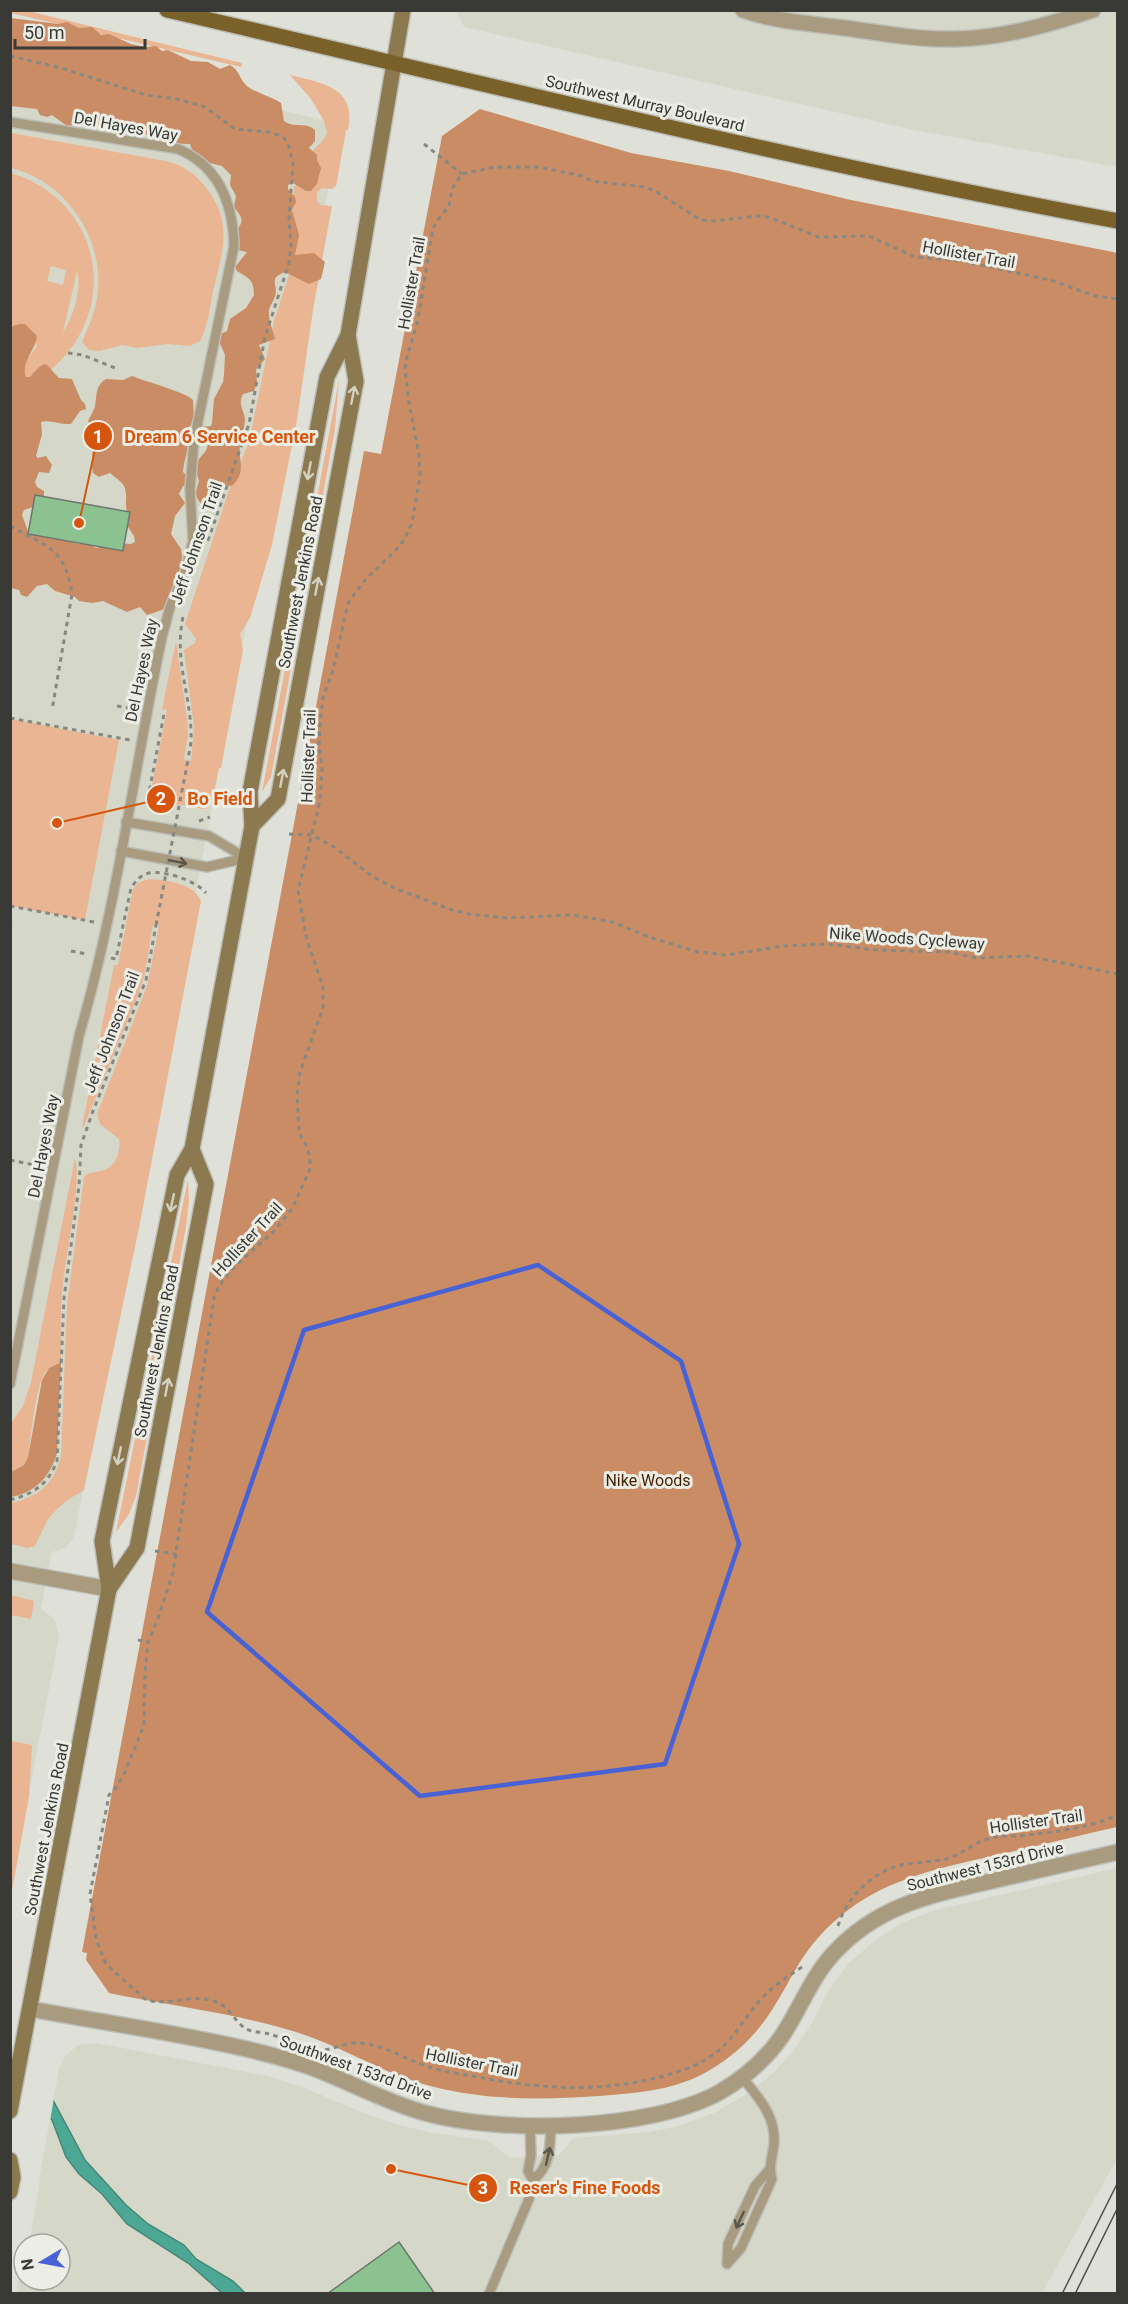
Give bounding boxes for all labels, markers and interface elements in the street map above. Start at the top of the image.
scale bar [15,12,146,50]
text: 50 m [24,22,64,43]
street label: Southwest Murray Boulevard [543,71,746,136]
street label: Del Hayes Way [72,108,180,145]
street label: Hollister Trail [394,235,429,331]
street label: Hollister Trail [921,237,1017,272]
one-way arrow [348,385,359,405]
callout: Dream 6 Service Center [83,418,328,454]
text: 1 [93,426,103,447]
text: Dream 6 Service Center [124,426,316,447]
one-way arrow [303,460,314,480]
street label: Jeff Johnson Trail [167,479,226,607]
street label: Southwest Jenkins Road [274,494,327,670]
one-way arrow [312,577,323,597]
street label: Del Hayes Way [121,616,162,723]
street label: Hollister Trail [297,709,320,803]
one-way arrow [277,769,288,788]
callout: Bo Field [146,781,265,817]
text: 2 [156,788,166,809]
text: Bo Field [187,788,253,809]
one-way arrow [168,857,188,868]
street label: Nike Woods Cycleway [829,924,986,953]
street label: Jeff Johnson Trail [80,969,143,1096]
street label: Del Hayes Way [24,1092,63,1200]
one-way arrow [165,1193,177,1212]
street label: Hollister Trail [208,1199,286,1280]
street label: Southwest Jenkins Road [130,1263,183,1439]
one-way arrow [162,1378,173,1397]
one-way arrow [113,1445,124,1465]
park label: Nike Woods [605,1471,691,1490]
street label: Southwest Jenkins Road [20,1741,73,1917]
street label: Hollister Trail [988,1806,1084,1837]
street label: Southwest 153rd Drive [905,1838,1065,1895]
street label: Southwest 153rd Drive [277,2031,435,2104]
street label: Hollister Trail [424,2044,520,2081]
one-way arrow [542,2146,554,2165]
callout: Reser's Fine Foods [468,2170,673,2206]
text: 3 [478,2177,488,2198]
text: Reser's Fine Foods [509,2177,661,2198]
one-way arrow [733,2210,745,2228]
north arrow [12,2232,72,2292]
text: N [17,2257,38,2272]

